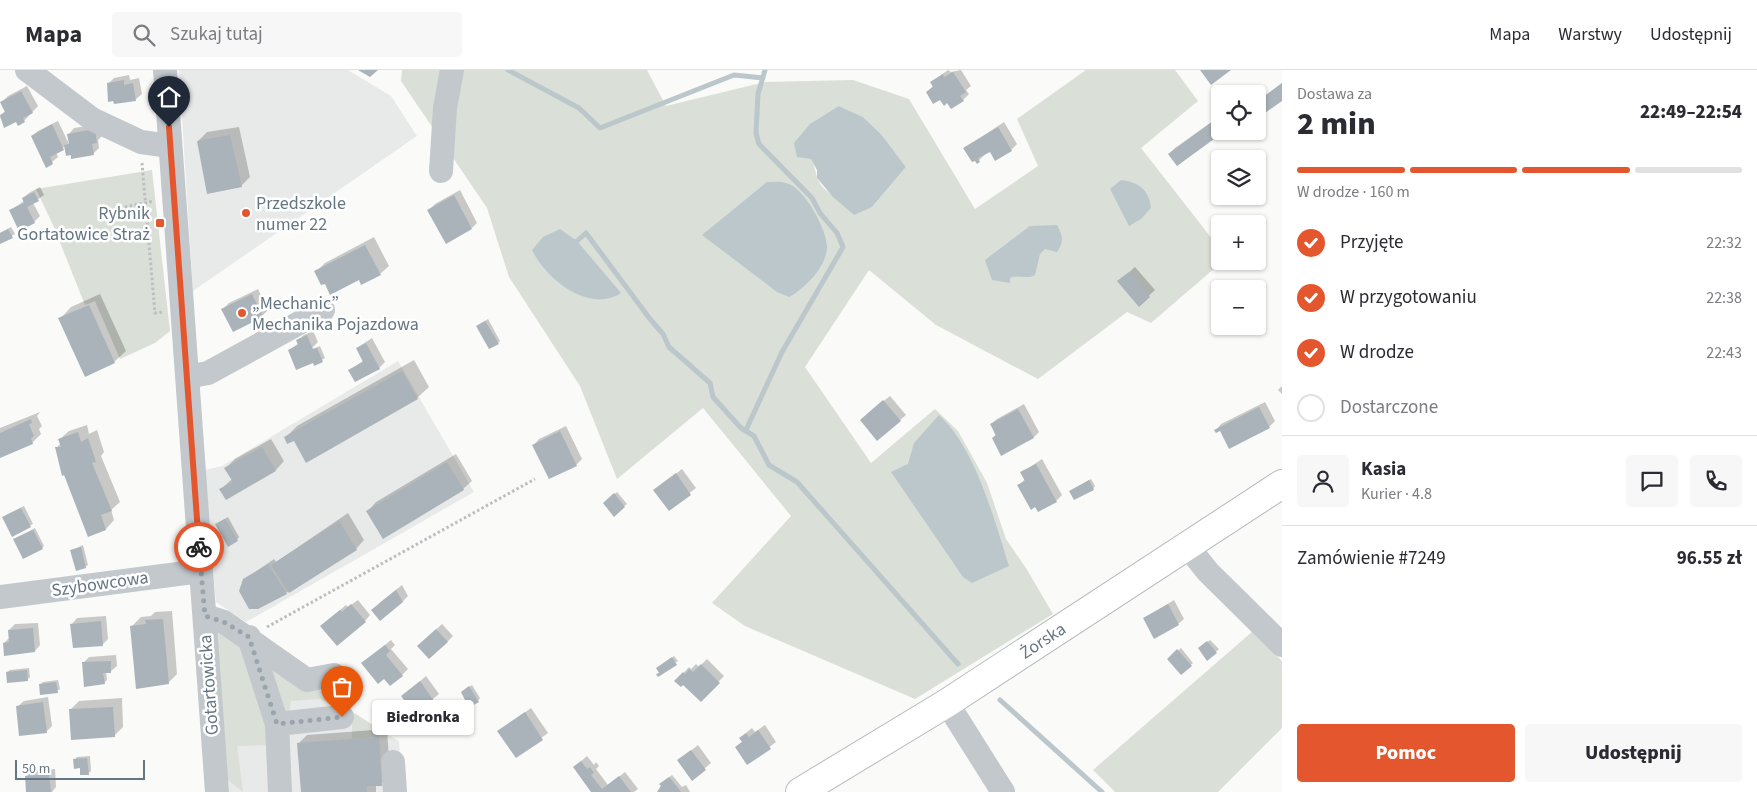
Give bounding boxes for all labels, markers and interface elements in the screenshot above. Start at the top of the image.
search box [112,12,462,57]
text: Mapa [25,17,82,52]
icon: search [130,21,158,49]
text: Szukaj tutaj [170,21,263,48]
text: Mapa [1489,22,1530,47]
text: Warstwy [1558,22,1622,47]
text: Udostępnij [1650,22,1732,47]
pin [148,76,190,127]
icon: home [155,83,183,111]
text: Dostawa za [1297,83,1372,105]
map controls [1211,85,1266,335]
button: locate [1211,85,1266,140]
text: 22:49–22:54 [1640,99,1742,126]
text: 2 min [1297,101,1376,147]
button: layers [1211,150,1266,205]
text: W drodze · 160 m [1297,181,1410,203]
place label: Przedszkole numer 22 [256,191,346,237]
place label: Rybnik Gortatowice Straż [17,201,150,247]
marker: Przedszkole numer 22 [240,207,252,219]
button: + [1211,215,1266,270]
marker: Rybnik Gortatowice Straż [154,217,166,229]
icon: check [1297,229,1325,257]
text: Przyjęte [1340,229,1403,256]
text: 22:32 [1706,232,1742,254]
button: − [1211,280,1266,335]
icon: check [1297,284,1325,312]
text: W przygotowaniu [1340,284,1477,311]
text: 22:38 [1706,287,1742,309]
place label: „Mechanic” Mechanika Pojazdowa [252,291,419,337]
marker: „Mechanic” Mechanika Pojazdowa [236,307,248,319]
icon: check [1297,339,1325,367]
text: W drodze [1340,339,1414,366]
text: 22:43 [1706,342,1742,364]
text: Dostarczone [1340,394,1438,421]
button: person [1297,455,1349,507]
button: chat [1626,455,1678,507]
button: phone [1690,455,1742,507]
text: Kasia [1361,456,1406,483]
text: Kurier · 4.8 [1361,483,1432,505]
courier [174,522,224,572]
icon: bike [185,533,213,561]
text: Zamówienie #7249 [1297,545,1446,572]
text: 96.55 zł [1677,545,1742,572]
street label: Szybowcowa [50,565,150,603]
street label: Żorska [1015,616,1071,665]
street label: Gotartowicka [193,634,225,736]
pin [321,666,363,717]
icon: bag [328,673,356,701]
callout: Biedronka [372,700,474,734]
text: Biedronka [386,706,460,728]
button: Pomoc [1297,724,1515,782]
button: Udostępnij [1525,724,1742,782]
scale bar [15,757,145,780]
text: 50 m [22,759,50,779]

